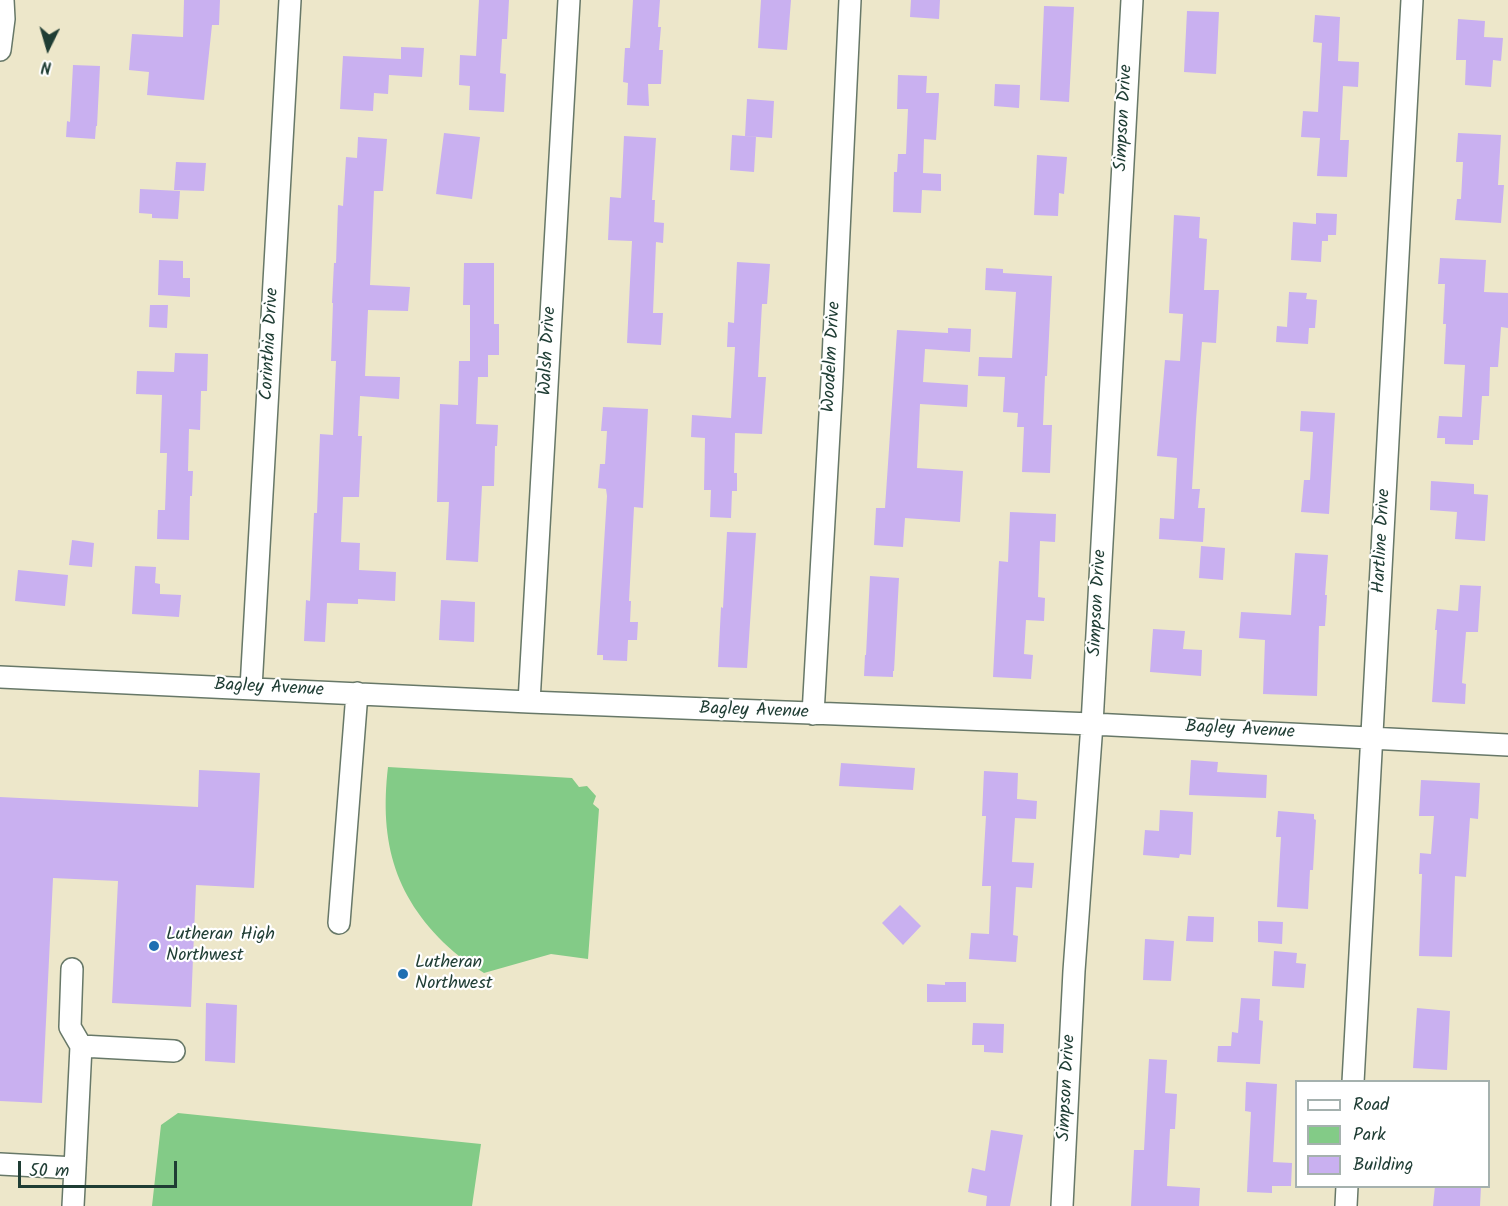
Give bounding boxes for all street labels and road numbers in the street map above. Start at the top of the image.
street label: Simpson Drive [1111,64,1139,172]
street label: Corinthia Drive [257,287,285,401]
street label: Woodelm Drive [819,301,847,413]
street label: Walsh Drive [536,306,562,396]
street label: Hartline Drive [1369,488,1397,594]
street label: Simpson Drive [1085,549,1113,657]
street label: Bagley Avenue [214,675,324,703]
street label: Bagley Avenue [699,699,809,725]
street label: Bagley Avenue [1185,717,1295,745]
street label: Simpson Drive [1054,1034,1082,1142]

